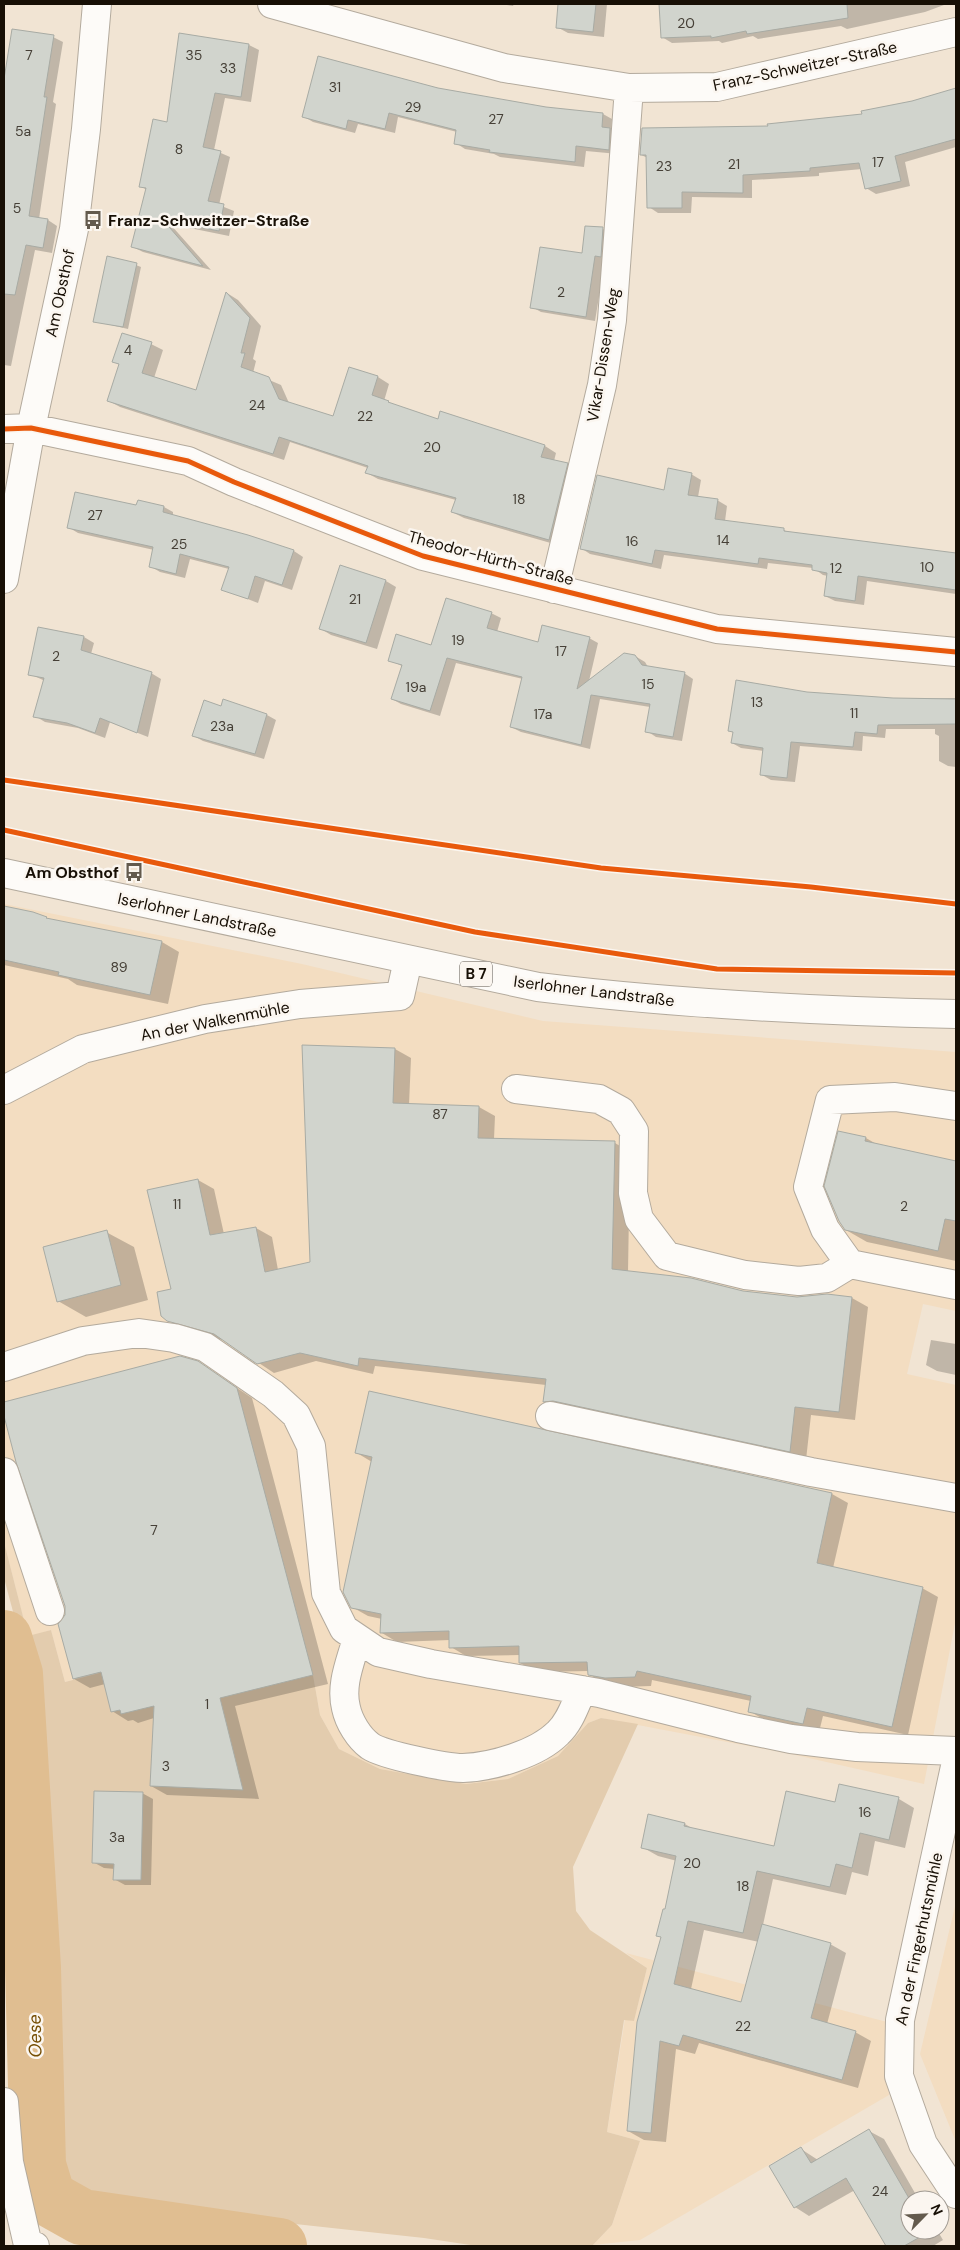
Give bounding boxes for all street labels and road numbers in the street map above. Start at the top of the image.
street label: Franz-Schweitzer-Straße [711,36,899,96]
street label: Am Obsthof [40,247,80,339]
street label: Vikar-Dissen-Weg [582,286,624,424]
street label: Theodor-Hürth-Straße [406,526,576,590]
street label: Iserlohner Landstraße [116,888,278,942]
road number: B 7 [460,962,492,986]
street label: Iserlohner Landstraße [512,971,676,1011]
street label: An der Walkenmühle [139,996,291,1046]
street label: An der Fingerhutsmühle [890,1850,948,2028]

